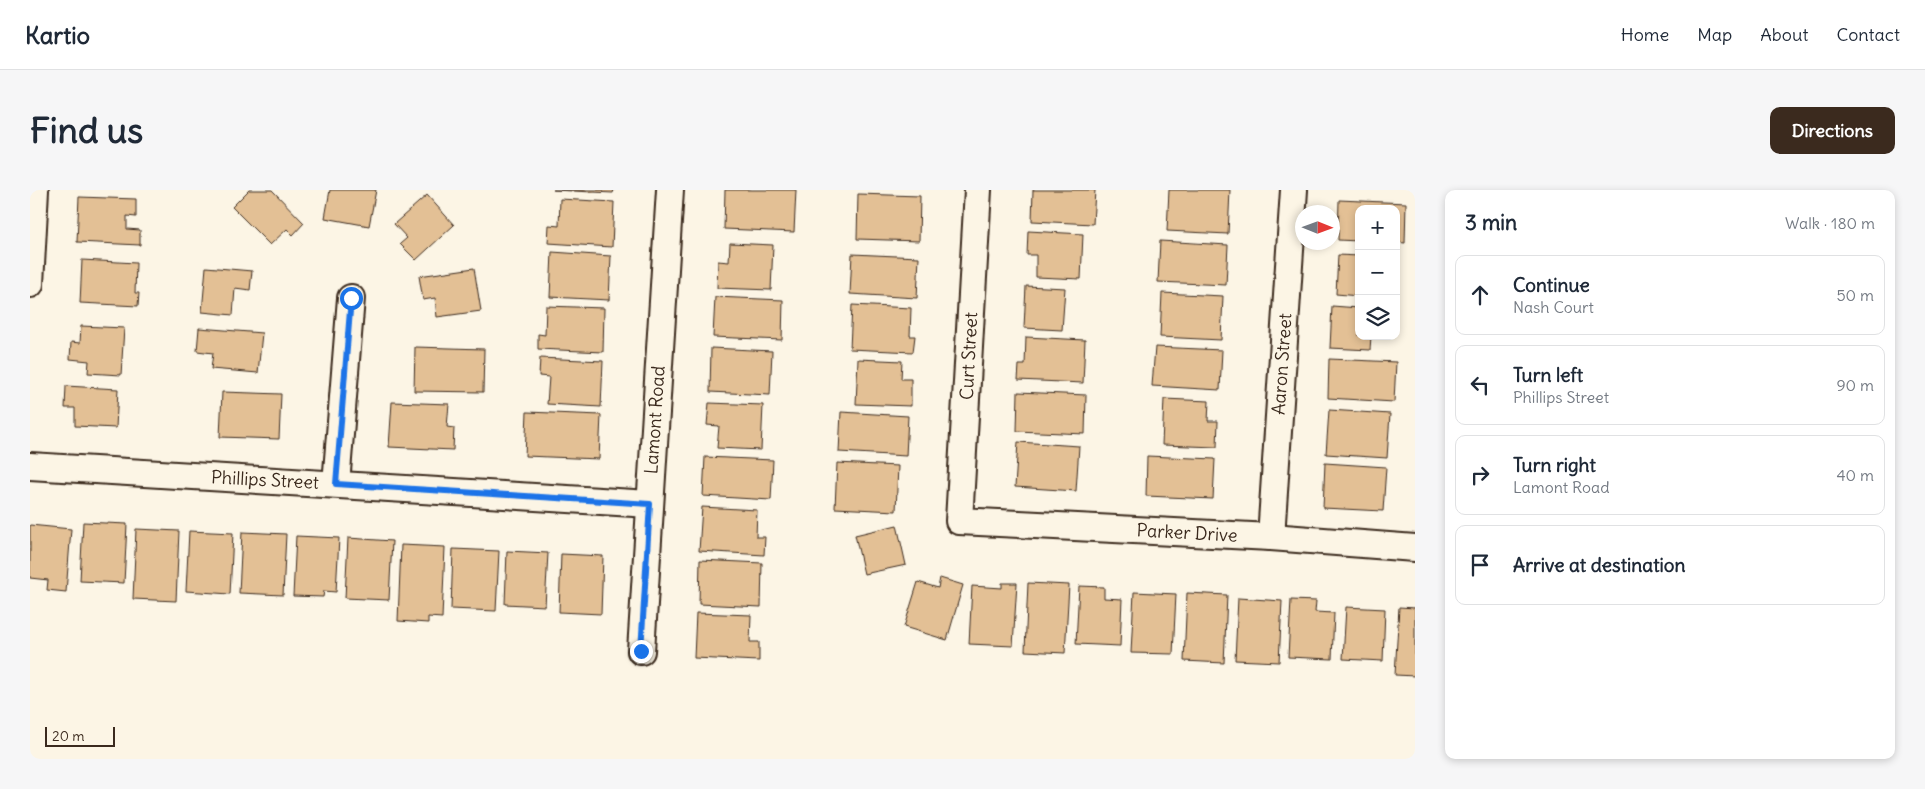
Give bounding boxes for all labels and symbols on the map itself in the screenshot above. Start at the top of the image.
north arrow [1295,205,1340,250]
route start [340,287,363,310]
street label: Curt Street [955,312,982,400]
street label: Aaron Street [1266,312,1297,416]
street label: Lamont Road [639,365,670,475]
street label: Phillips Street [210,465,320,494]
street label: Parker Drive [1136,518,1238,547]
route end [630,640,653,663]
scale bar [45,724,115,747]

